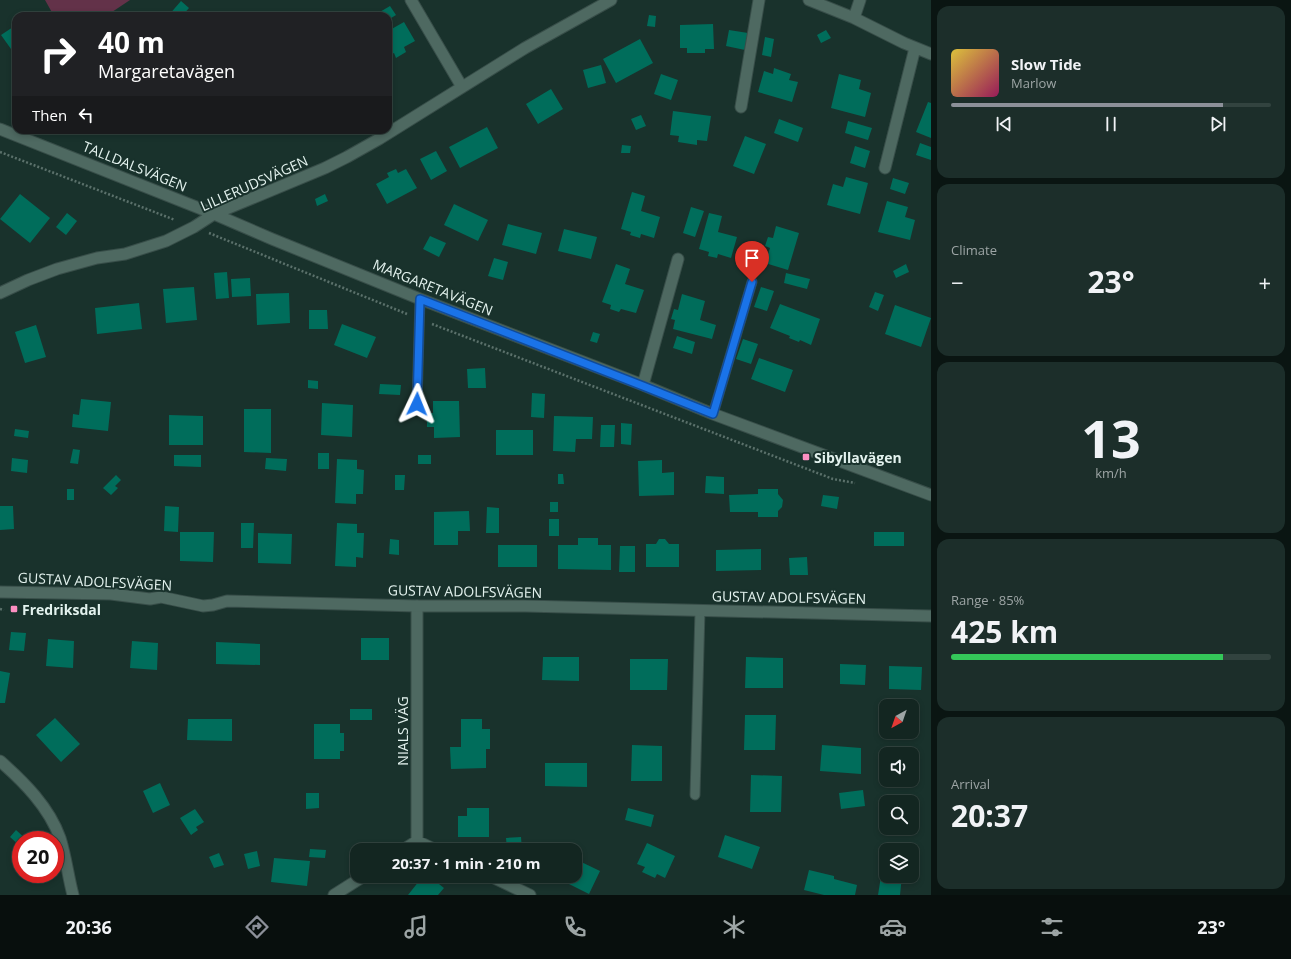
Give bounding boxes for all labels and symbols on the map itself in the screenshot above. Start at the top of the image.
street label: TALLDALSVÄGEN [80,136,190,196]
street label: LILLERUDSVÄGEN [197,151,311,215]
pin [735,241,769,282]
street label: MARGARETAVÄGEN [370,254,496,320]
position arrow [396,383,438,425]
place label: Sibyllavägen [814,448,902,467]
marker: Sibyllavägen [801,452,811,462]
street label: GUSTAV ADOLFSVÄGEN [17,567,173,595]
street label: GUSTAV ADOLFSVÄGEN [388,580,542,602]
street label: GUSTAV ADOLFSVÄGEN [712,586,866,608]
place label: Fredriksdal [22,600,101,619]
marker: Fredriksdal [9,604,19,614]
street label: NIALS VÄG [393,696,412,766]
north arrow [879,699,919,739]
speed limit sign: 20 [12,831,64,883]

